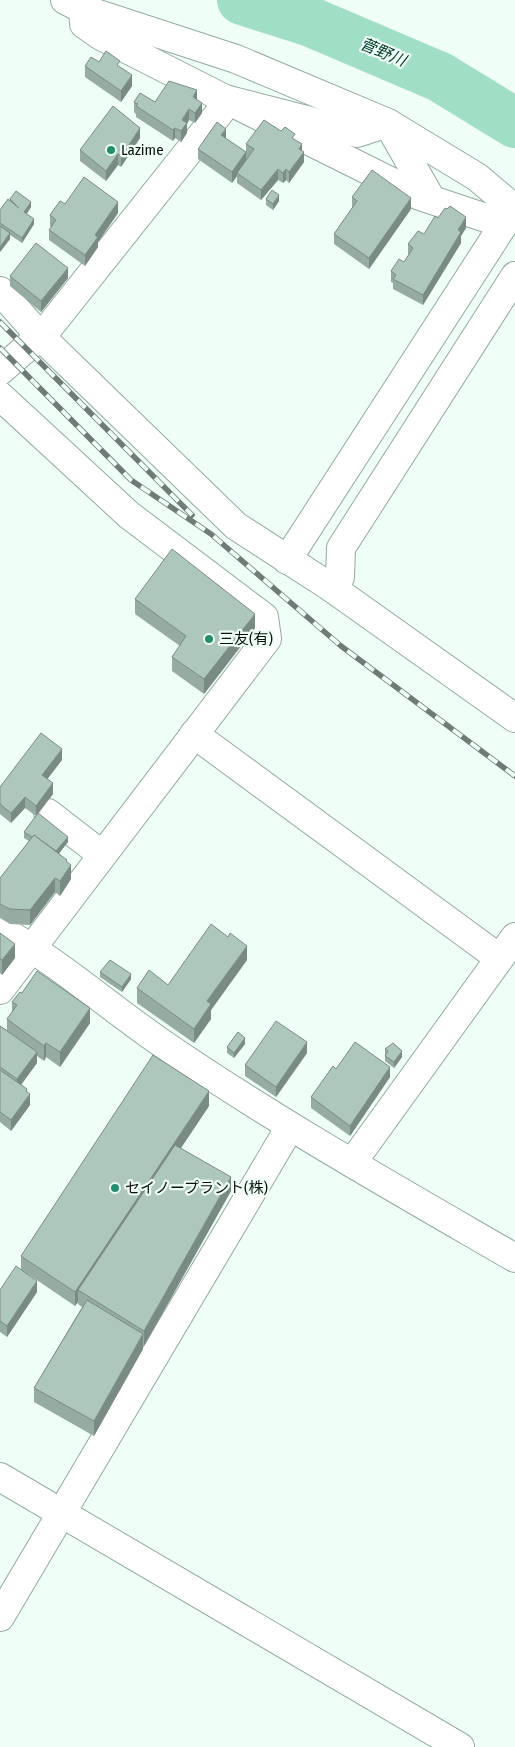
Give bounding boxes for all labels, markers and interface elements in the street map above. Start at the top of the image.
water label: 菅野川 [357,34,411,71]
place label: Lazime [121,141,164,159]
marker: Lazime [105,144,117,156]
place label: 三友(有) [219,630,273,648]
marker: 三友(有) [203,633,215,645]
place label: セイノープラント(株) [125,1179,268,1197]
marker: セイノープラント(株) [109,1182,121,1194]

